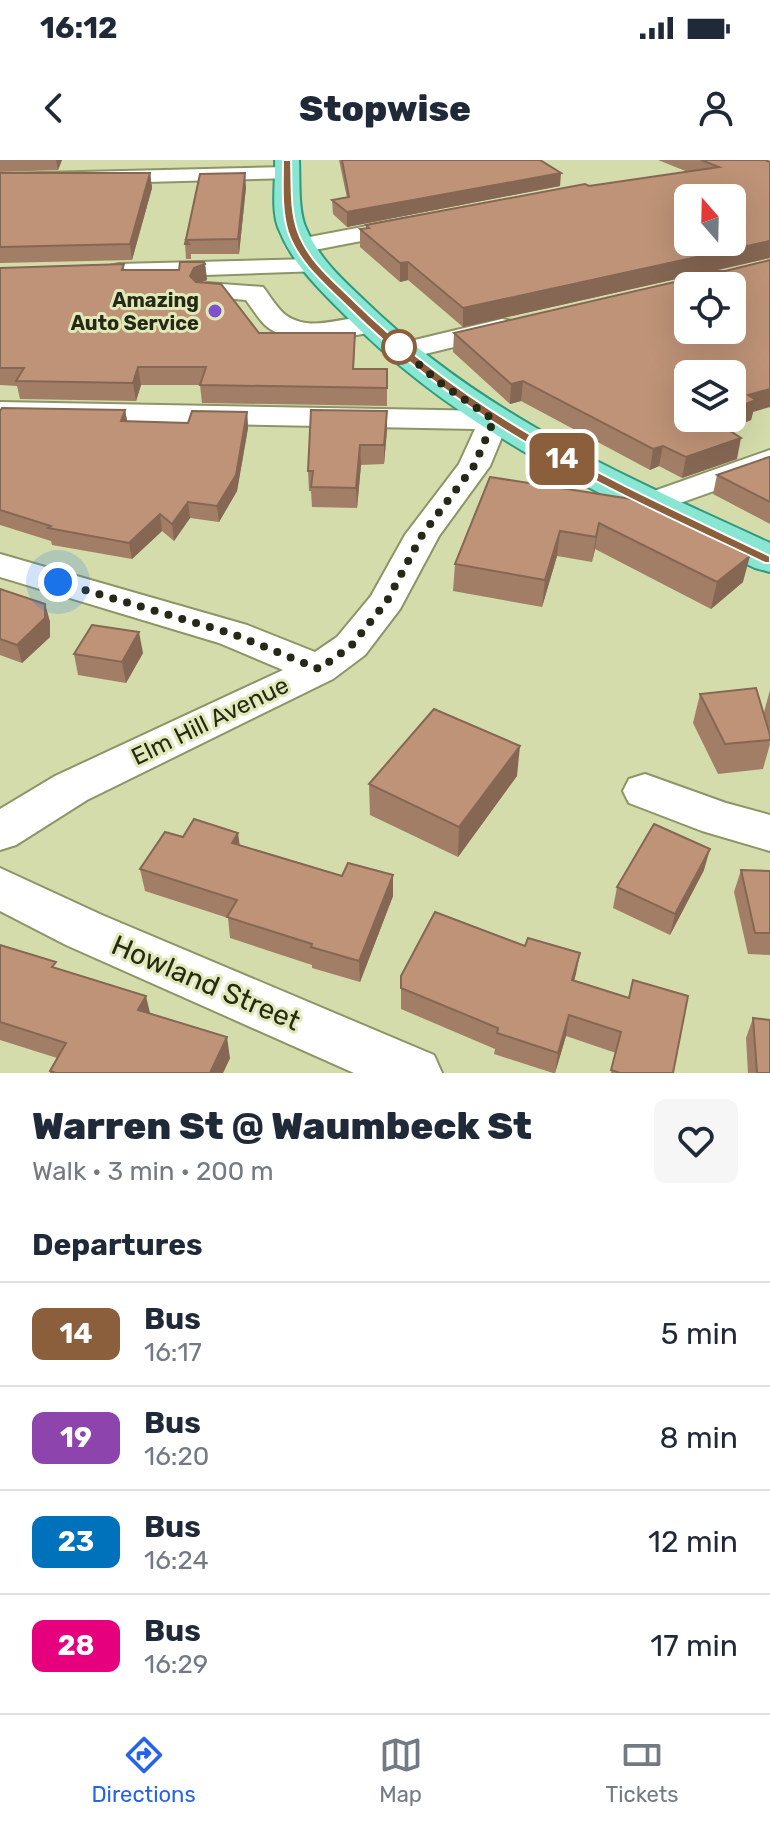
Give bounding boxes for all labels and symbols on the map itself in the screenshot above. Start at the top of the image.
north arrow [674,184,746,256]
place label: Amazing Auto Service [71,288,199,335]
marker: Amazing Auto Service [206,302,224,320]
unlabelled marker [382,330,416,364]
line badge: 14 [526,433,598,485]
your location [38,562,78,602]
street label: Elm Hill Avenue [127,671,293,771]
street label: Howland Street [107,928,305,1038]

